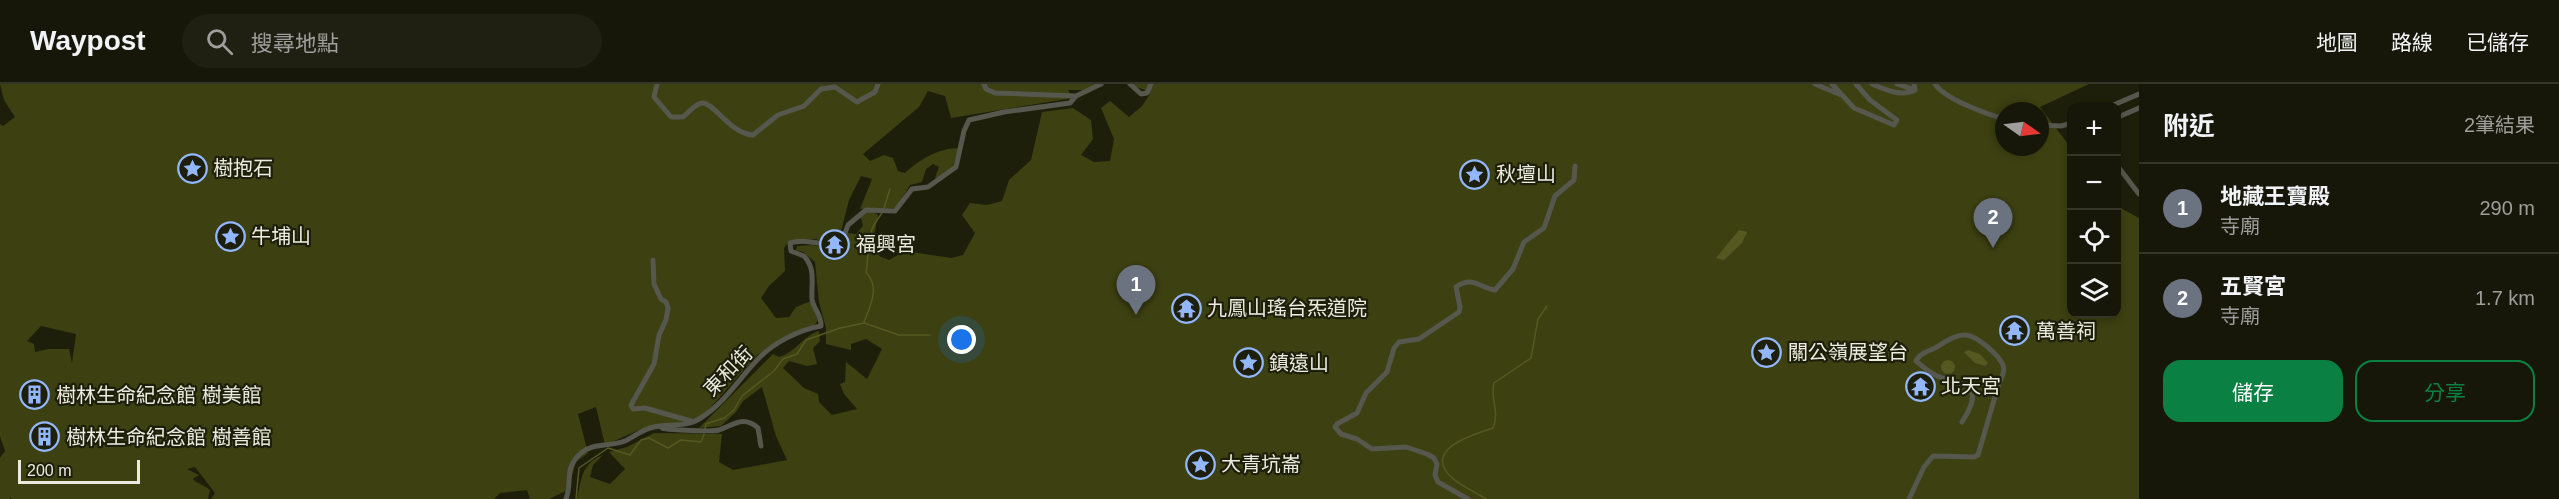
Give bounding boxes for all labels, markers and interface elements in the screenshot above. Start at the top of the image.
search box [182,14,602,68]
text: Waypost [30,25,146,56]
icon: search [203,25,236,58]
text: 搜尋地點 [251,31,339,56]
text: 地圖 [2316,31,2358,54]
text: 路線 [2391,31,2433,54]
text: 已儲存 [2466,31,2529,54]
north arrow [1995,102,2049,156]
map controls [2067,102,2121,318]
button: + [2067,102,2121,156]
text: 附近 [2163,111,2215,141]
text: 2筆結果 [2464,114,2535,136]
place icon: 樹抱石 [176,152,208,184]
button: − [2067,156,2121,210]
place label: 樹抱石 [213,157,273,179]
place icon: 秋壇山 [1459,158,1491,190]
place label: 秋壇山 [1496,163,1556,185]
text: 地藏王寶殿 [2220,184,2330,209]
text: 1 [2177,197,2188,219]
text: 290 m [2479,197,2535,219]
pin: 2 [1974,198,2012,248]
button: locate [2067,210,2121,264]
text: 寺廟 [2220,215,2260,237]
place icon: 牛埔山 [214,220,246,252]
place label: 牛埔山 [251,225,311,247]
temple icon: 福興宮 [819,228,851,260]
place label: 福興宮 [856,233,916,255]
button: layers [2067,264,2121,318]
pin: 1 [1116,266,1156,315]
text: 五賢宮 [2220,274,2286,299]
text: 2 [2177,287,2188,309]
text: 1.7 km [2475,287,2535,309]
temple icon: 九鳳山瑤台炁道院 [1170,292,1202,324]
place label: 九鳳山瑤台炁道院 [1207,297,1367,319]
text: 寺廟 [2220,305,2260,327]
temple icon: 萬善祠 [1999,315,2031,347]
place label: 萬善祠 [2036,320,2096,342]
your location [947,325,976,354]
place icon: 關公嶺展望台 [1751,336,1783,368]
place label: 關公嶺展望台 [1788,341,1908,363]
street label: 東和街 [699,342,757,400]
place icon: 鎮遠山 [1232,347,1264,379]
place label: 鎮遠山 [1269,352,1329,374]
button: 儲存 [2163,360,2343,422]
button: 分享 [2355,360,2535,422]
temple icon: 北天宮 [1904,370,1936,402]
place label: 北天宮 [1941,375,2001,397]
building icon: 樹林生命紀念館 樹美館 [19,379,51,411]
place label: 樹林生命紀念館 樹美館 [56,384,262,406]
building icon: 樹林生命紀念館 樹善館 [29,421,61,453]
place label: 樹林生命紀念館 樹善館 [66,426,272,448]
place icon: 大青坑崙 [1184,448,1216,480]
place label: 大青坑崙 [1221,453,1301,475]
scale bar [18,457,140,484]
text: 200 m [27,462,71,479]

